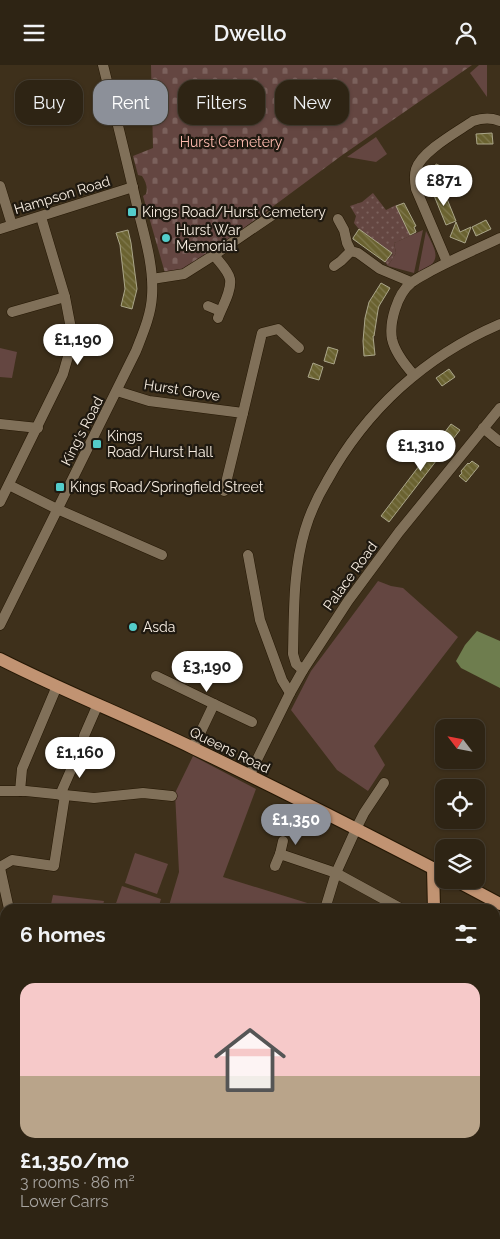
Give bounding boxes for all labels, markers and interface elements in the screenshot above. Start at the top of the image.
icon: menu [20,19,48,47]
icon: person [452,19,480,47]
text: Dwello [213,20,287,46]
chip: Buy [15,80,83,125]
chip: Rent [93,80,168,125]
chip: Filters [178,80,265,125]
chip: New [275,80,349,125]
park label: Hurst Cemetery [180,134,283,150]
pin: £871 [414,165,474,207]
text: £871 [426,171,462,190]
street label: Hampson Road [12,173,112,217]
place label: Kings Road/Hurst Cemetery [142,204,326,220]
marker: Kings Road/Hurst Cemetery [126,206,138,218]
place label: Hurst War Memorial [176,222,241,254]
marker: Hurst War Memorial [160,232,172,244]
pin: £1,190 [37,323,119,366]
text: £1,190 [54,330,102,349]
street label: Hurst Grove [143,376,221,404]
street label: King's Road [58,394,106,468]
place label: Kings Road/Hurst Hall [107,428,213,460]
pin: £1,310 [380,429,462,472]
text: £1,310 [398,436,445,455]
marker: Kings Road/Hurst Hall [91,438,103,450]
place label: Kings Road/Springfield Street [70,479,264,495]
marker: Kings Road/Springfield Street [54,481,66,493]
street label: Palace Road [320,539,380,613]
place label: Asda [143,619,175,635]
marker: Asda [127,621,139,633]
pin: £3,190 [166,651,248,693]
text: £3,190 [183,657,231,676]
north arrow [435,719,485,769]
map controls [435,719,485,889]
street label: Queens Road [187,724,273,776]
pin: £1,160 [39,737,121,779]
text: £1,160 [56,743,104,762]
button: locate [435,779,485,829]
pin: £1,350 [255,803,337,846]
text: £1,350 [272,810,320,829]
button: layers [435,839,485,889]
icon: filters [452,920,480,948]
text: 6 homes [20,922,106,947]
icon: home [205,1015,295,1105]
text: £1,350/mo [20,1148,129,1173]
text: 3 rooms · 86 m² [20,1173,135,1192]
text: Lower Carrs [20,1192,108,1211]

